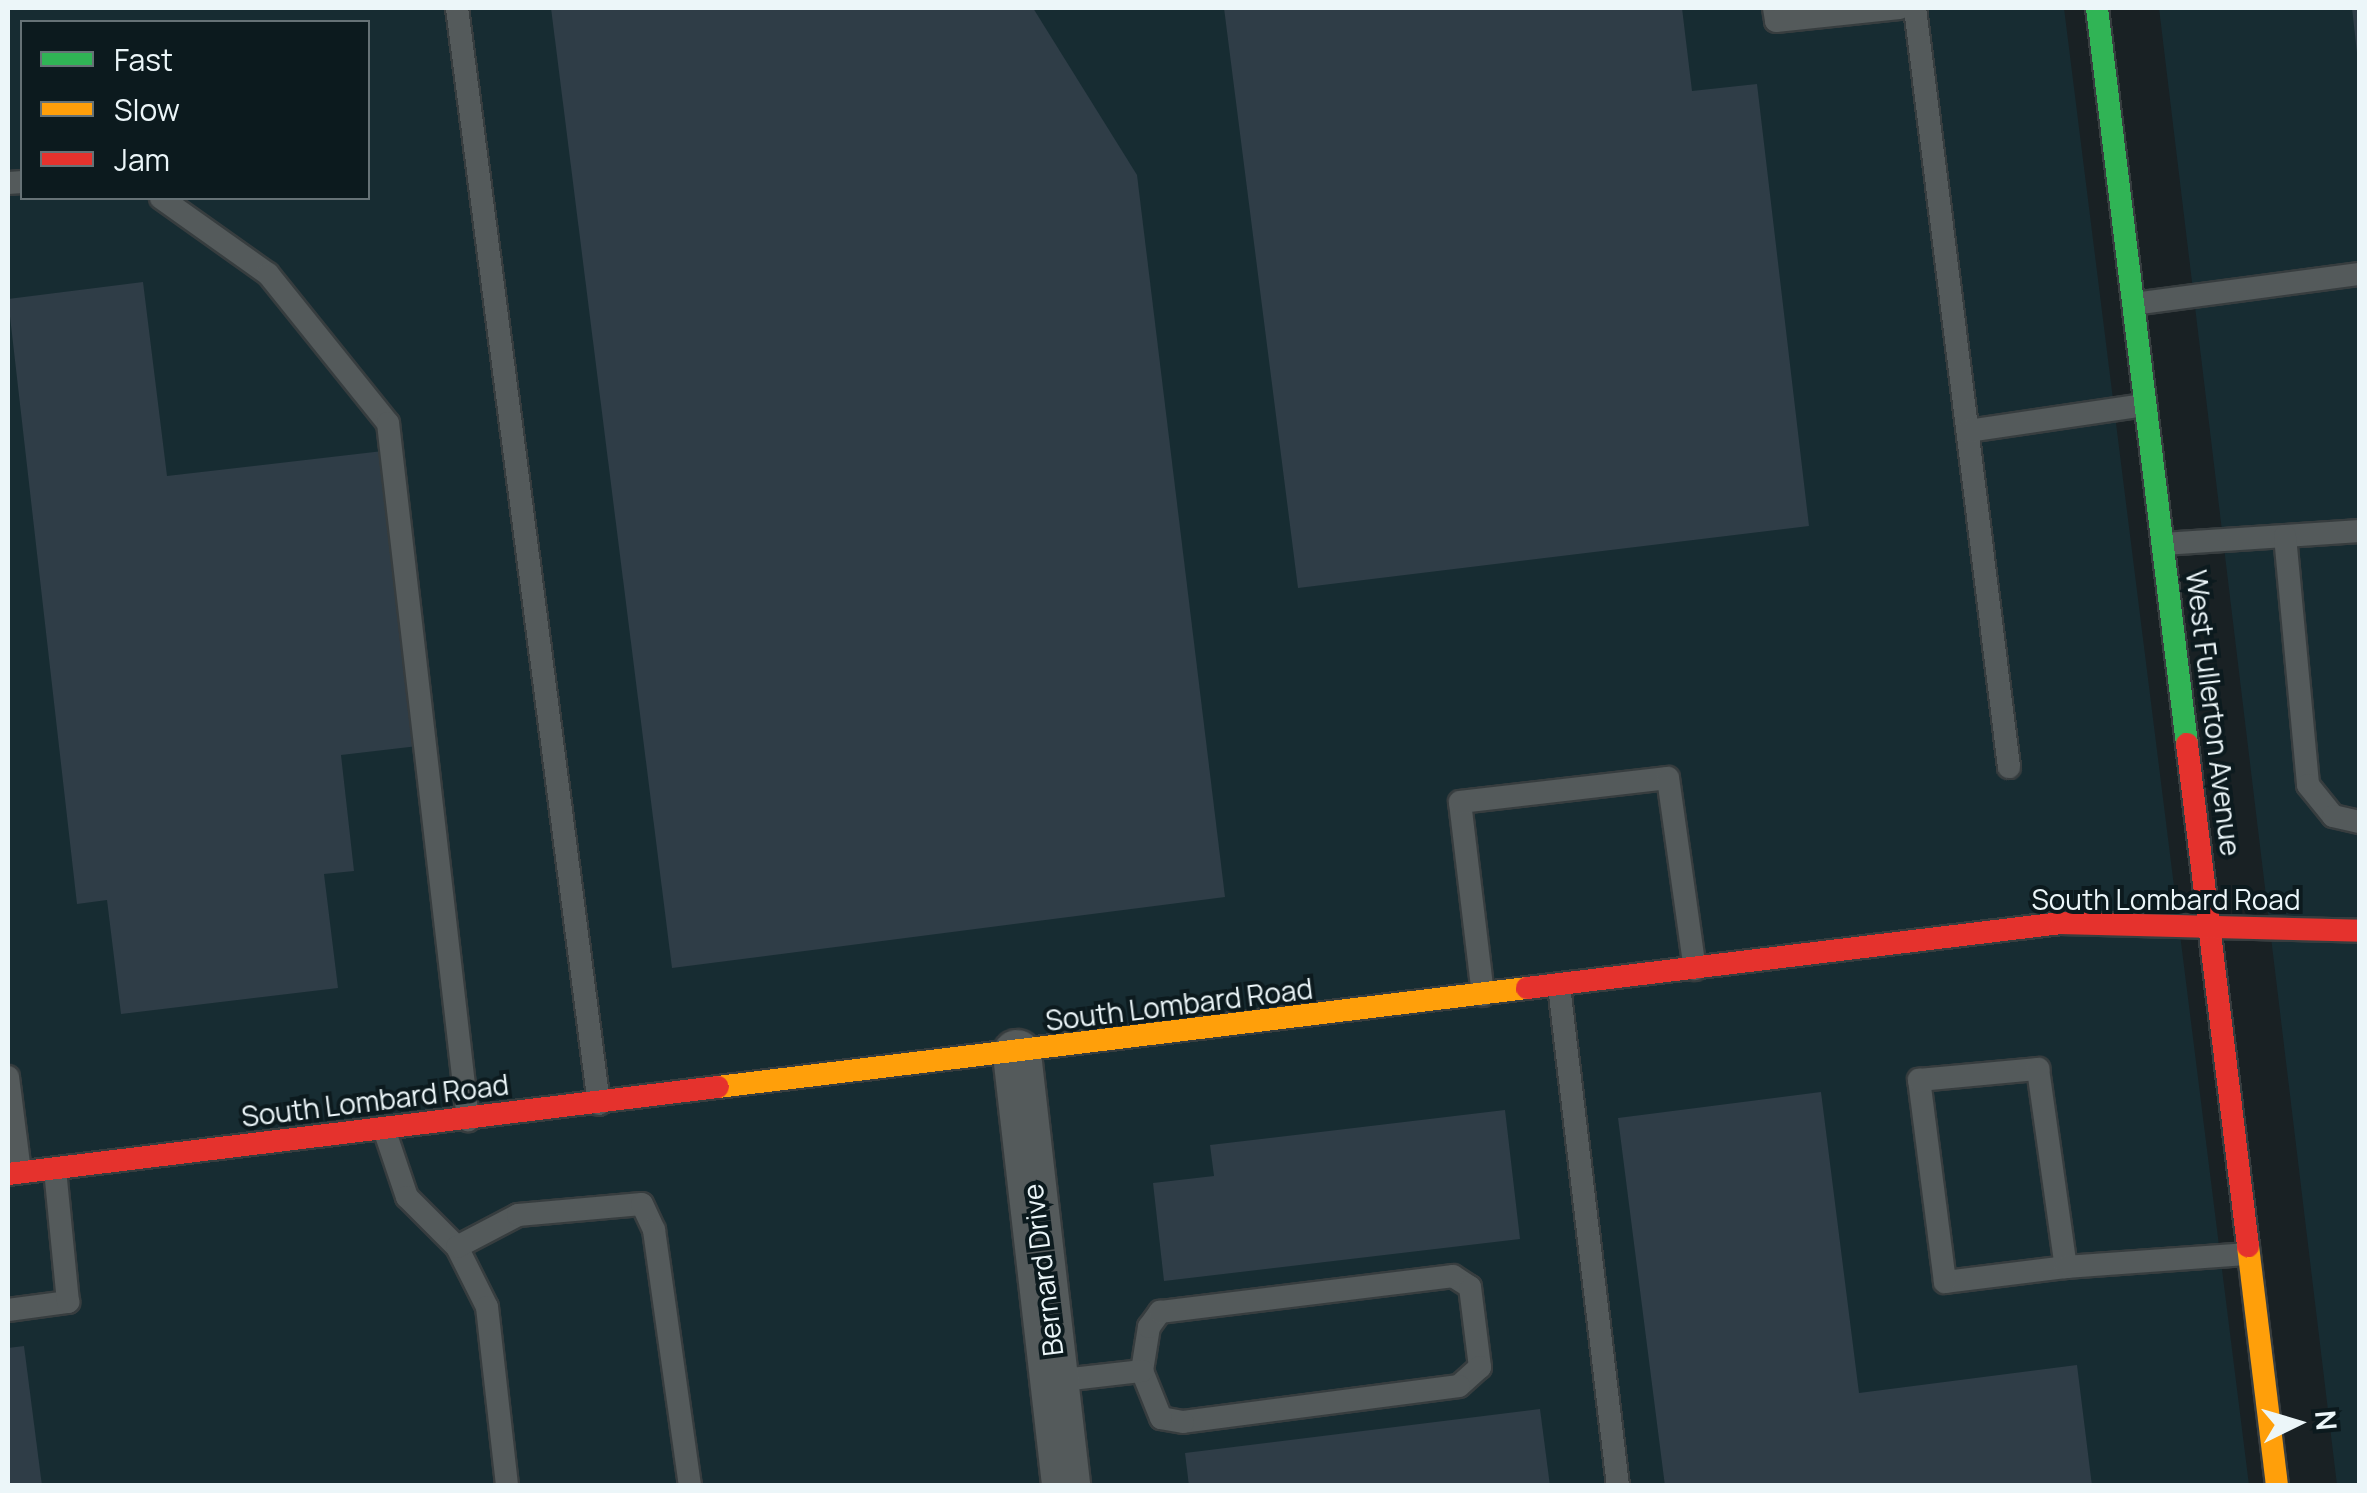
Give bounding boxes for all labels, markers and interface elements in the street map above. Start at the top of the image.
legend [20,20,370,200]
text: Fast [114,39,173,80]
text: Slow [114,89,180,130]
text: Jam [114,139,170,180]
street label: West Fullerton Avenue [2180,568,2248,858]
street label: South Lombard Road [2032,882,2300,916]
street label: South Lombard Road [1043,971,1315,1037]
street label: South Lombard Road [239,1067,511,1133]
street label: Bernard Drive [1015,1182,1069,1358]
north arrow [2247,1373,2347,1473]
text: N [2307,1409,2347,1432]

